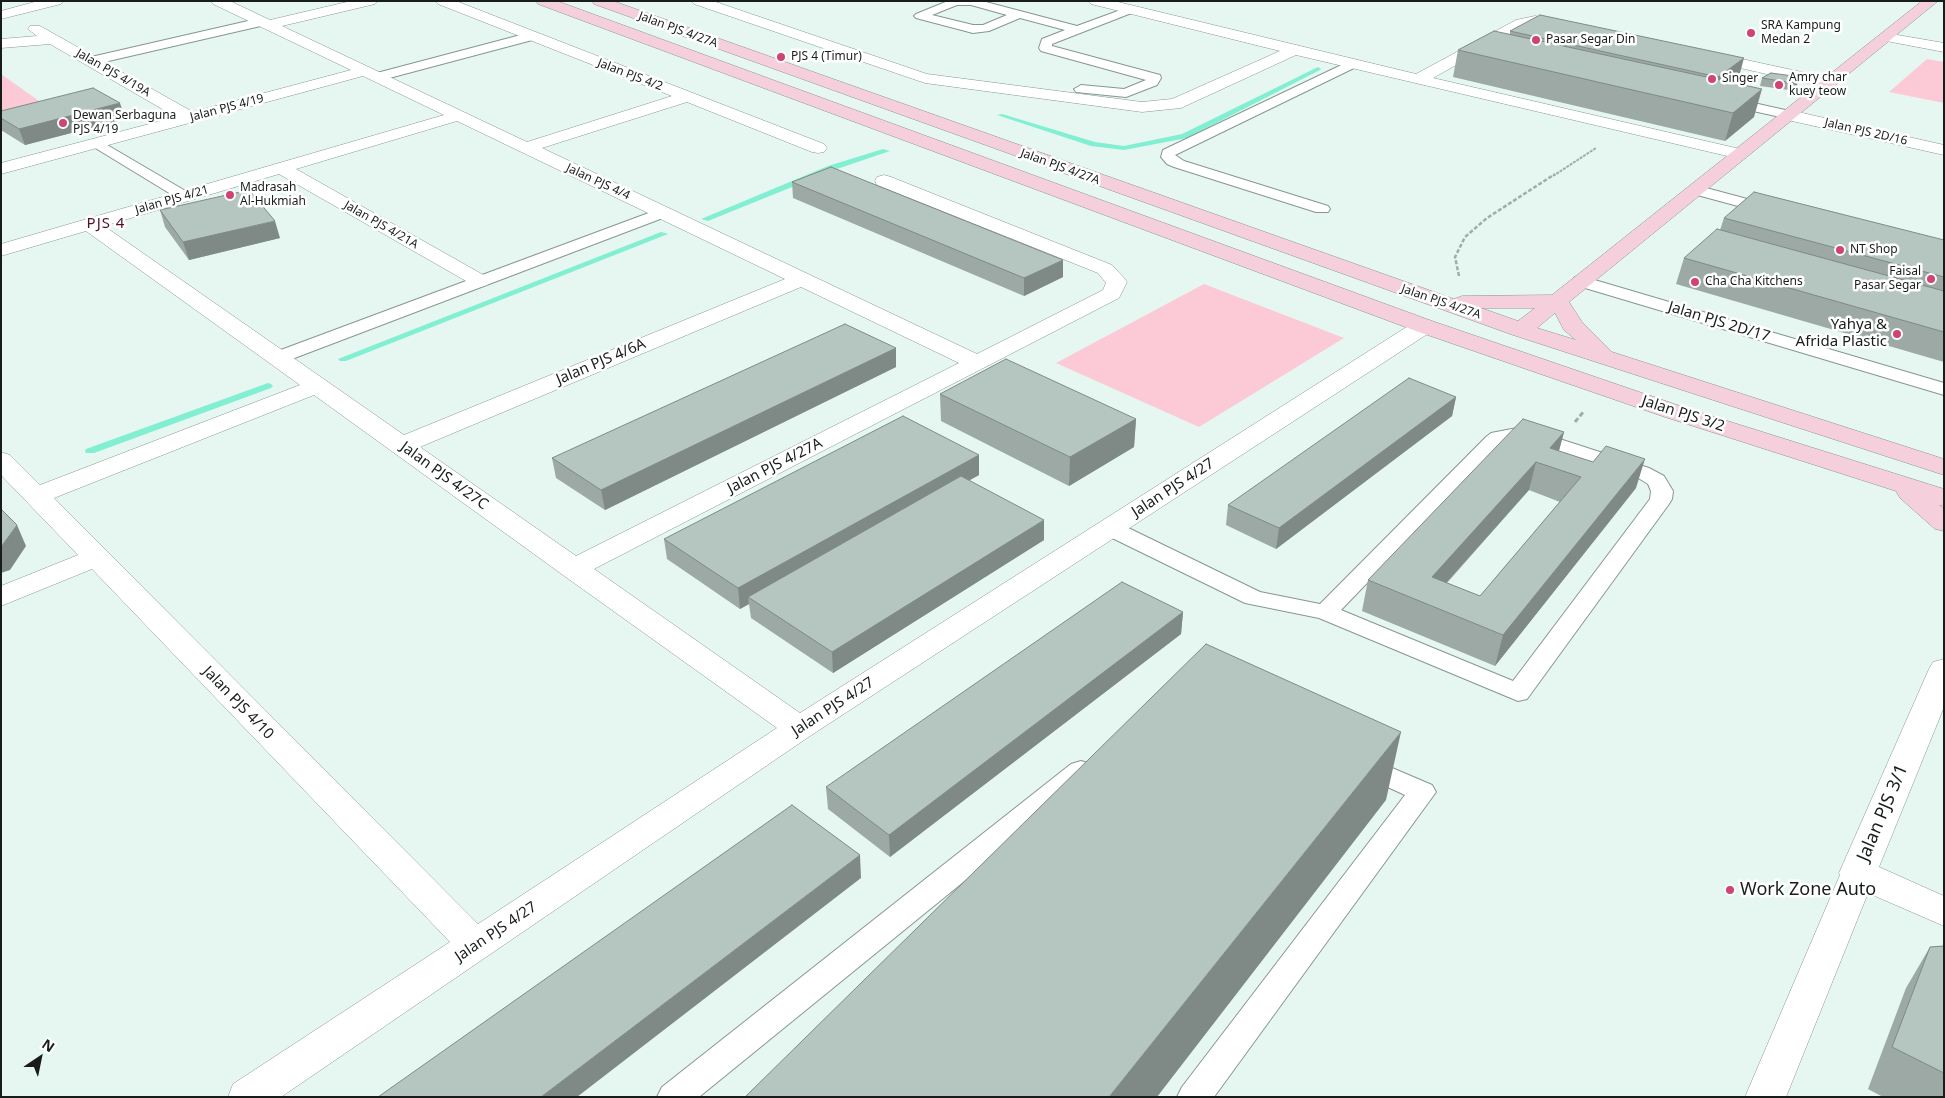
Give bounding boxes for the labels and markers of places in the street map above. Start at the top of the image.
place label: SRA Kampung Medan 2 [1761,19,1841,47]
marker: SRA Kampung Medan 2 [1745,27,1757,39]
place label: Pasar Segar Din [1546,33,1635,47]
marker: Pasar Segar Din [1530,34,1542,46]
place label: PJS 4 (Timur) [791,50,862,64]
marker: PJS 4 (Timur) [775,51,787,63]
place label: Amry char kuey teow [1789,71,1847,99]
place label: Singer [1722,72,1758,86]
marker: Singer [1706,73,1718,85]
marker: Amry char kuey teow [1773,79,1785,91]
place label: Dewan Serbaguna PJS 4/19 [73,109,176,137]
marker: Dewan Serbaguna PJS 4/19 [57,117,69,129]
place label: Madrasah Al-Hukmiah [240,181,306,209]
marker: Madrasah Al-Hukmiah [224,189,236,201]
place label: NT Shop [1850,243,1898,257]
marker: NT Shop [1834,244,1846,256]
place label: Faisal Pasar Segar [1854,265,1921,293]
marker: Faisal Pasar Segar [1925,273,1937,285]
place label: Cha Cha Kitchens [1705,275,1803,289]
marker: Cha Cha Kitchens [1689,276,1701,288]
place label: Yahya & Afrida Plastic [1796,316,1887,351]
marker: Yahya & Afrida Plastic [1891,328,1903,340]
place label: Work Zone Auto [1740,879,1876,901]
marker: Work Zone Auto [1724,884,1736,896]

